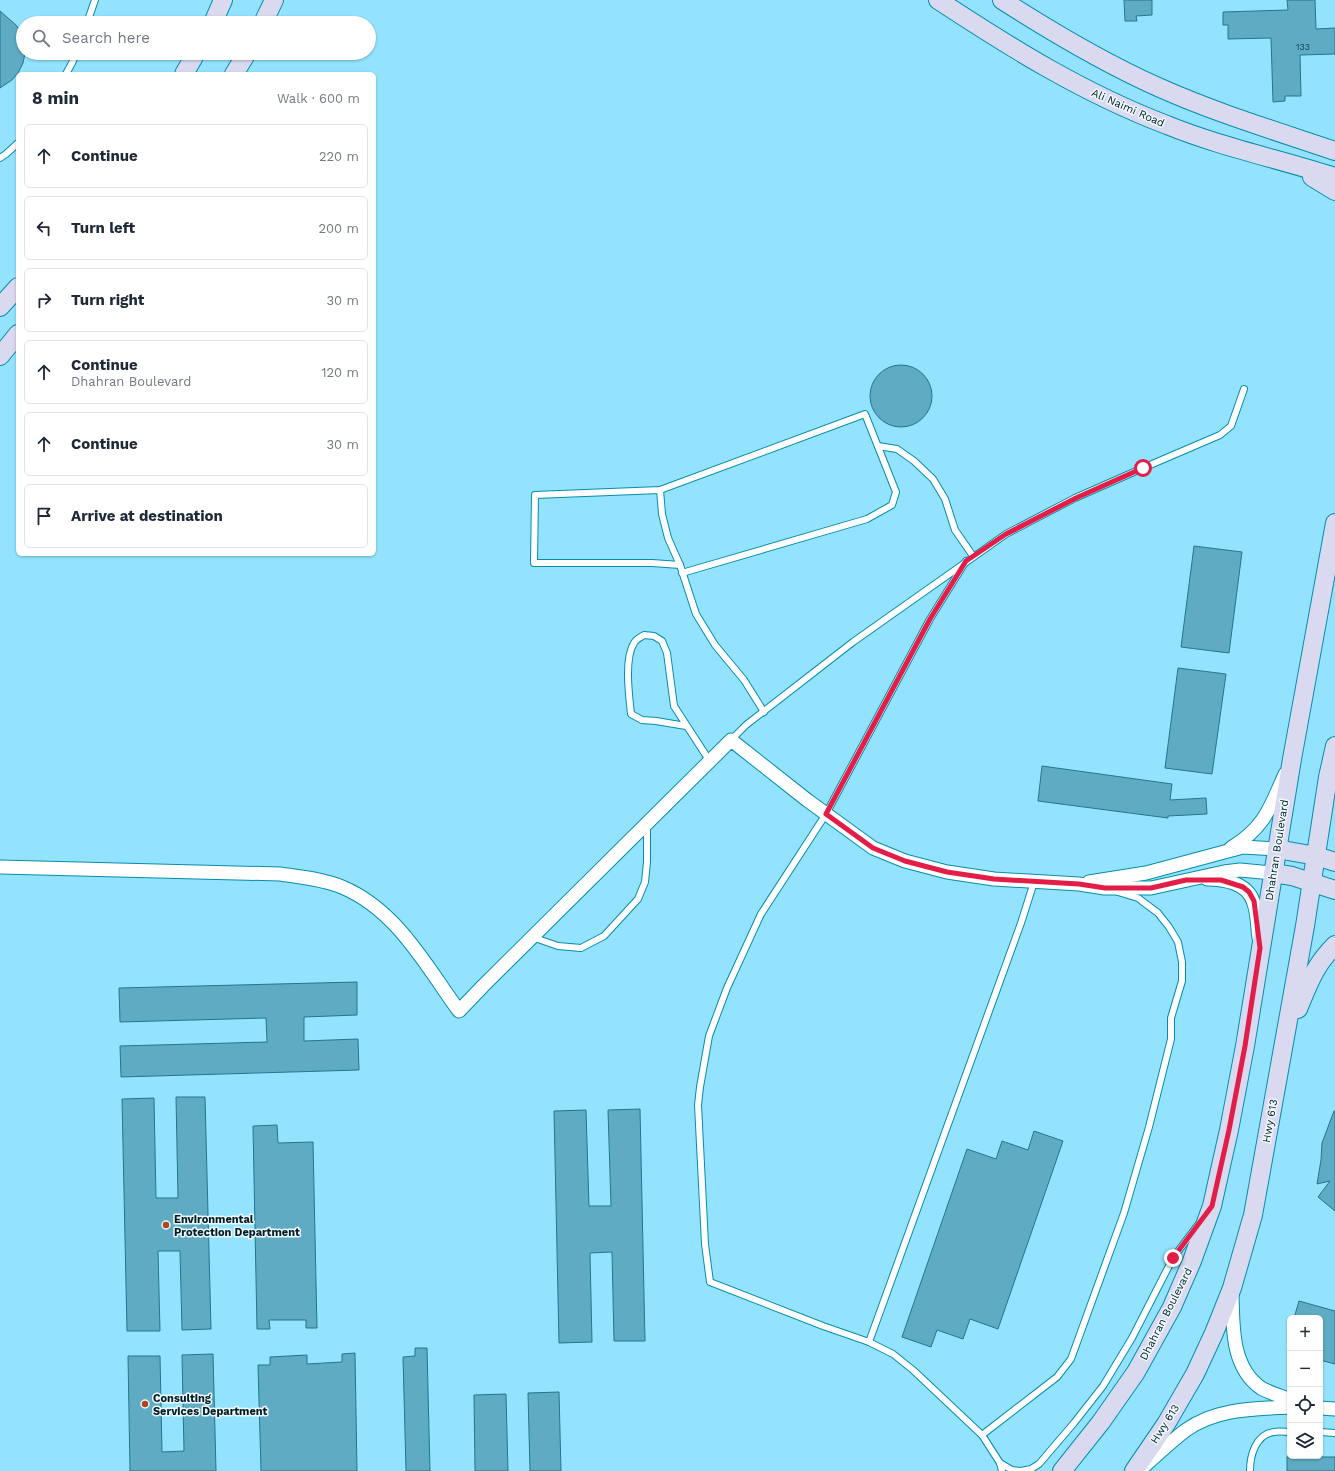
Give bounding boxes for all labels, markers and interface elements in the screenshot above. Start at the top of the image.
search box [16,16,376,60]
icon: search [30,27,52,49]
text: Search here [62,29,150,47]
house number: 133 [1296,42,1310,52]
street label: Ali Naimi Road [1090,86,1166,130]
text: 8 min [32,88,79,108]
text: Walk · 600 m [277,91,360,106]
icon: ahead [33,145,55,167]
text: Continue [71,147,138,165]
text: 220 m [319,149,359,164]
icon: left [33,217,55,239]
text: Turn left [71,219,135,237]
text: 200 m [318,221,359,236]
icon: right [33,289,55,311]
text: Turn right [71,291,144,309]
text: 30 m [327,293,359,308]
text: Continue [71,356,138,374]
icon: ahead [33,361,55,383]
text: 120 m [321,365,359,380]
text: Dhahran Boulevard [71,374,192,389]
icon: ahead [33,433,55,455]
text: Continue [71,435,138,453]
text: 30 m [327,437,359,452]
route start [1134,459,1152,477]
icon: arrive [33,505,55,527]
text: Arrive at destination [71,507,223,525]
street label: Dhahran Boulevard [1263,799,1291,901]
street label: Hwy 613 [1260,1098,1280,1144]
place label: Environmental Protection Department [174,1213,300,1239]
marker: Environmental Protection Department [161,1220,171,1230]
route end [1164,1249,1182,1267]
street label: Dhahran Boulevard [1137,1266,1195,1362]
map controls [1287,1315,1323,1459]
button: + [1287,1315,1323,1351]
button: − [1287,1351,1323,1387]
button: locate [1287,1387,1323,1423]
place label: Consulting Services Department [153,1392,268,1418]
marker: Consulting Services Department [140,1399,150,1409]
street label: Hwy 613 [1148,1402,1182,1446]
button: layers [1287,1423,1323,1459]

